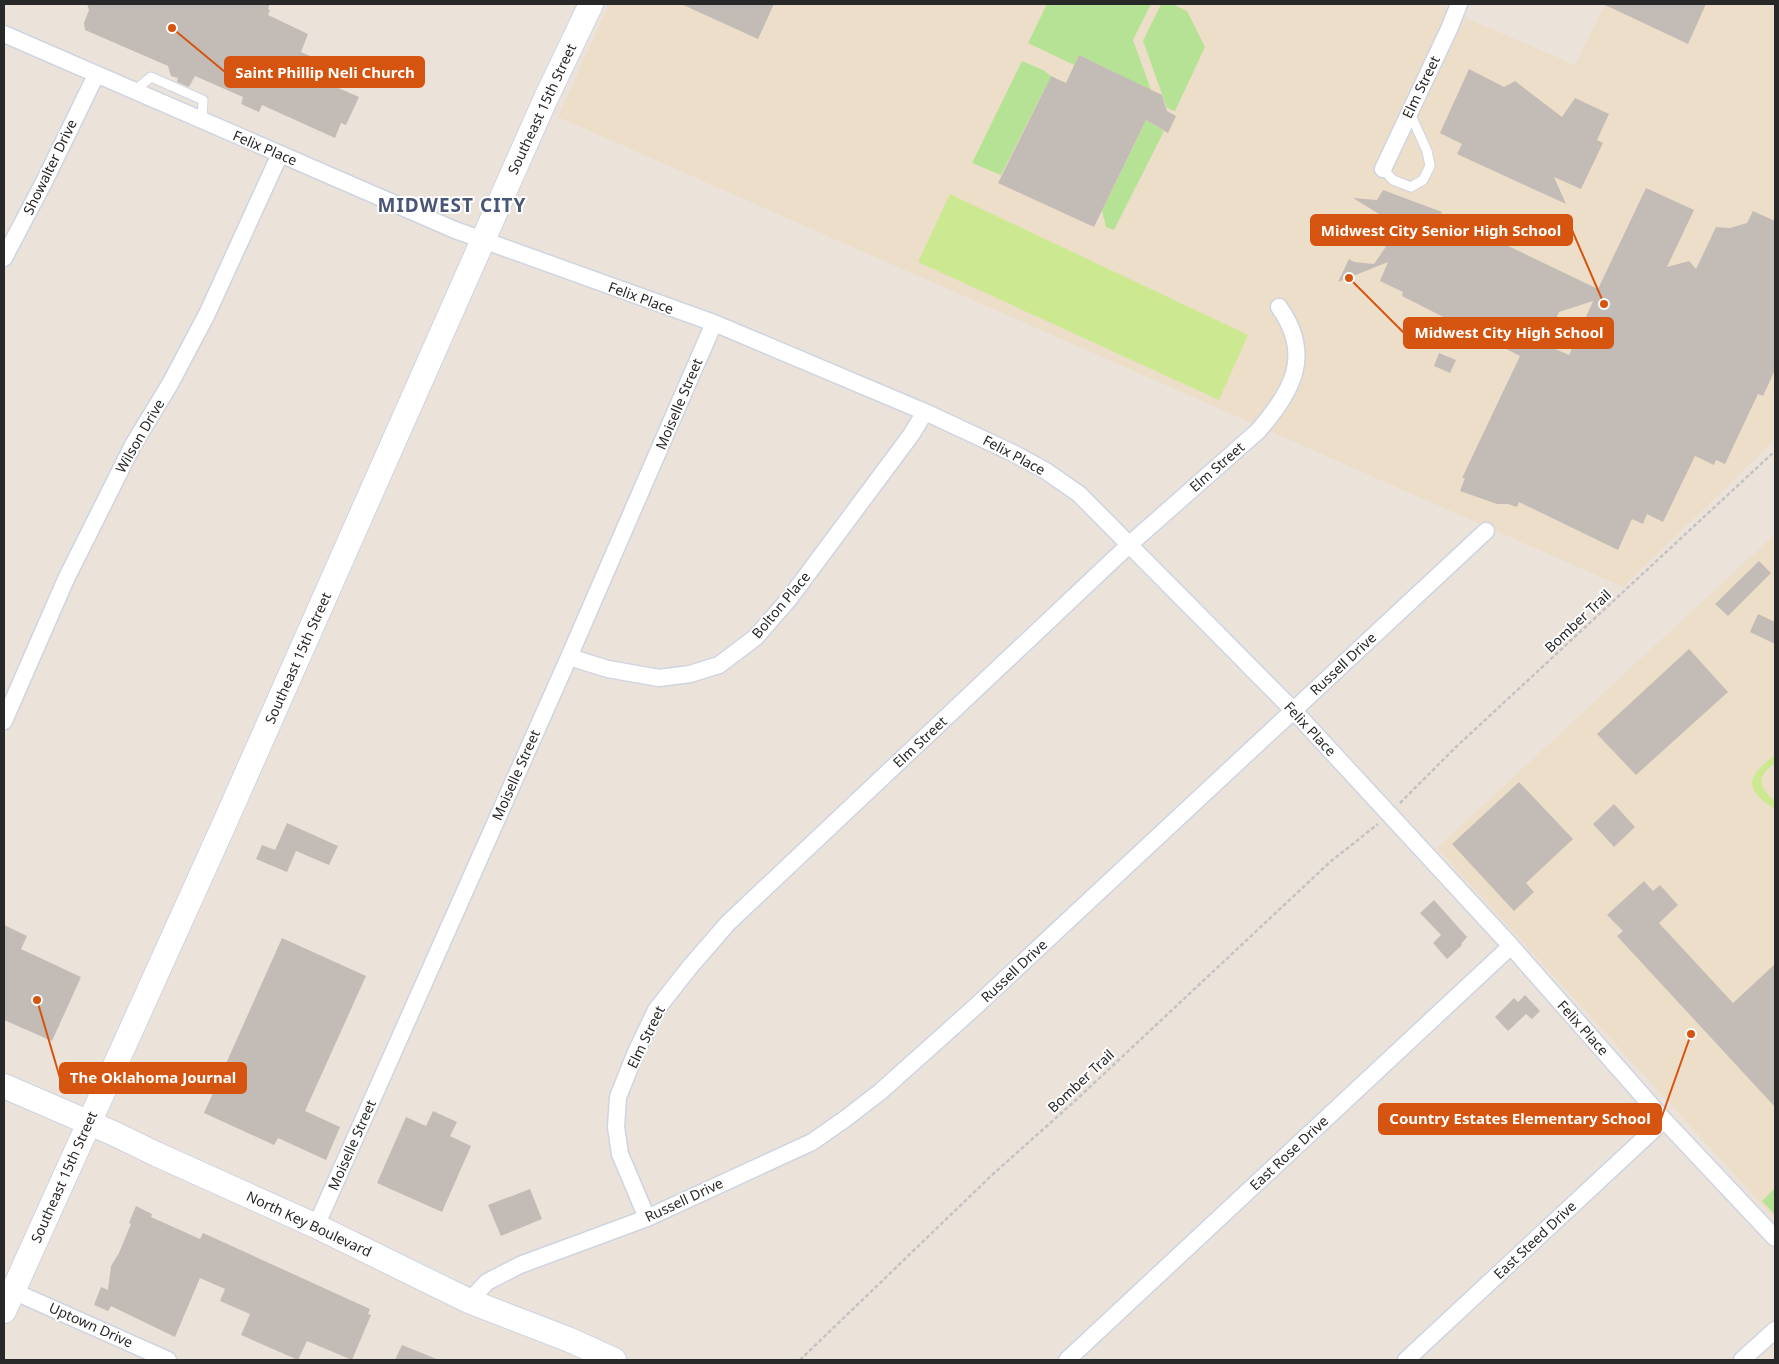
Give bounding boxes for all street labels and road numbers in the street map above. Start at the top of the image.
street label: Southeast 15th Street [503,40,580,177]
street label: Elm Street [1397,52,1444,121]
street label: Showalter Drive [18,116,81,218]
street label: Felix Place [230,126,300,170]
street label: Felix Place [606,277,676,318]
street label: Moiselle Street [651,355,706,452]
street label: Wilson Drive [111,395,168,476]
street label: Felix Place [980,430,1049,479]
street label: Elm Street [1185,437,1248,496]
street label: Bolton Place [747,567,814,642]
street label: Bomber Trail [1540,585,1615,656]
street label: Southeast 15th Street [260,589,335,727]
street label: Russell Drive [1305,628,1380,699]
street label: Felix Place [1280,697,1341,760]
street label: Elm Street [889,712,951,772]
street label: Moiselle Street [487,727,544,823]
street label: Russell Drive [976,935,1051,1006]
street label: Felix Place [1554,996,1613,1059]
street label: Elm Street [622,1002,669,1071]
street label: Bomber Trail [1043,1045,1118,1116]
street label: Moiselle Street [323,1097,380,1193]
street label: Southeast 15th Street [26,1108,101,1246]
street label: East Rose Drive [1245,1111,1332,1194]
street label: Russell Drive [642,1173,726,1226]
street label: North Key Boulevard [244,1186,375,1261]
street label: East Steed Drive [1489,1196,1580,1283]
street label: Uptown Drive [46,1298,136,1352]

